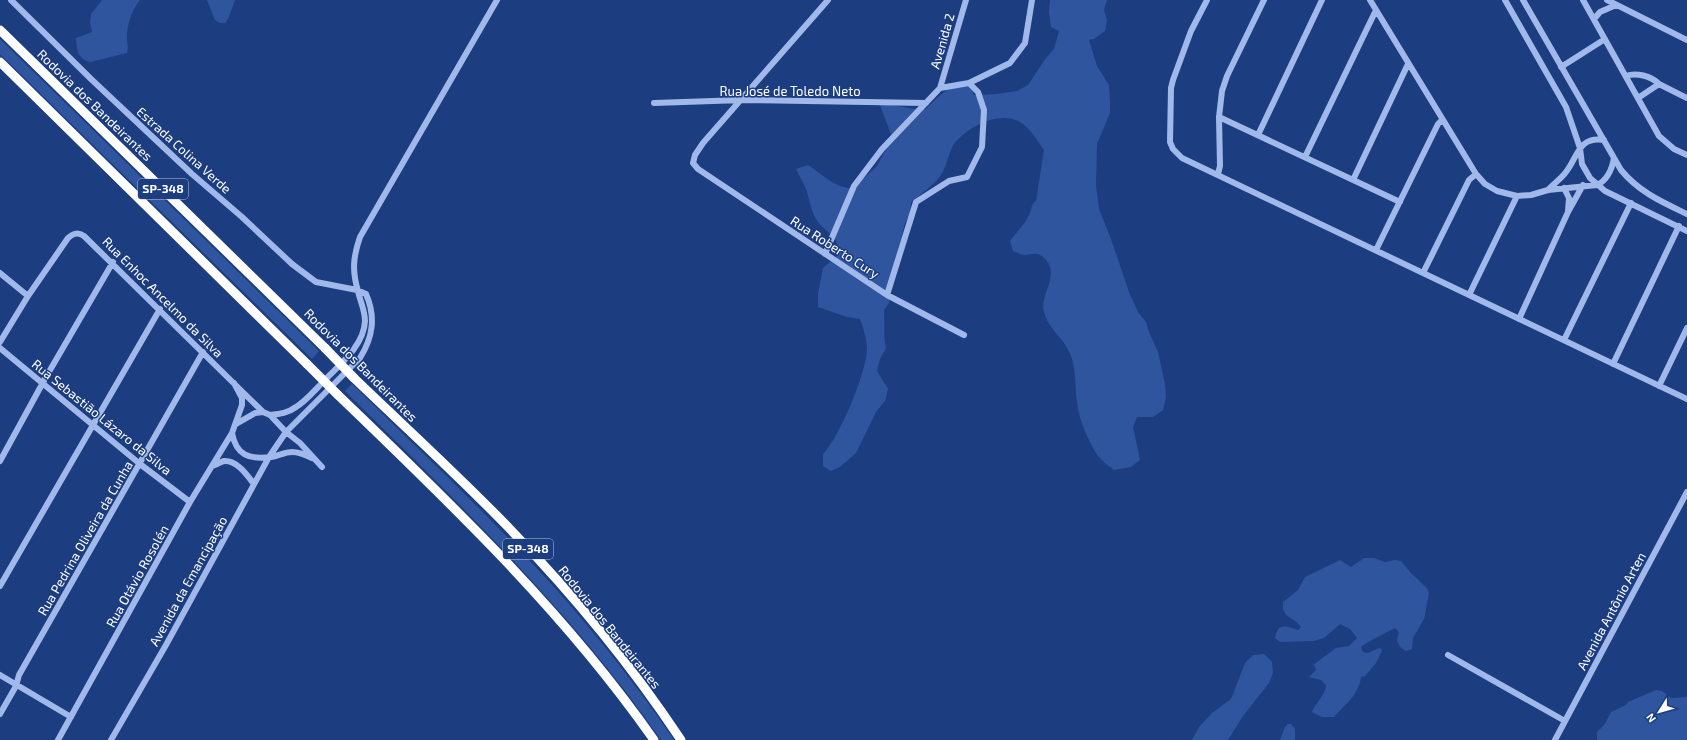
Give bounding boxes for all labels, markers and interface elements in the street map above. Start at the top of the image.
street label: Avenida 2 [926,11,958,71]
street label: Rodovia dos Bandeirantes [34,46,156,164]
street label: Rua José de Toledo Neto [719,83,861,99]
street label: Estrada Colina Verde [133,103,235,197]
road number: SP-348 [138,179,188,199]
street label: Rua Roberto Cury [788,212,882,282]
street label: Rua Enhoc Ancelmo da Silva [99,233,227,361]
street label: Rodovia dos Bandeirantes [301,305,421,425]
street label: Rua Sebastião Lázaro da Silva [29,356,175,478]
street label: Rua Pedrina Oliveira da Cunha [34,458,136,618]
street label: Avenida da Emancipação [146,513,231,649]
street label: Rua Otávio Rosolén [102,522,172,630]
road number: SP-348 [503,539,553,559]
street label: Avenida Antônio Arten [1573,549,1649,673]
street label: Rodovia dos Bandeirantes [555,562,665,692]
north arrow [1639,692,1679,732]
text: N [1643,711,1658,725]

